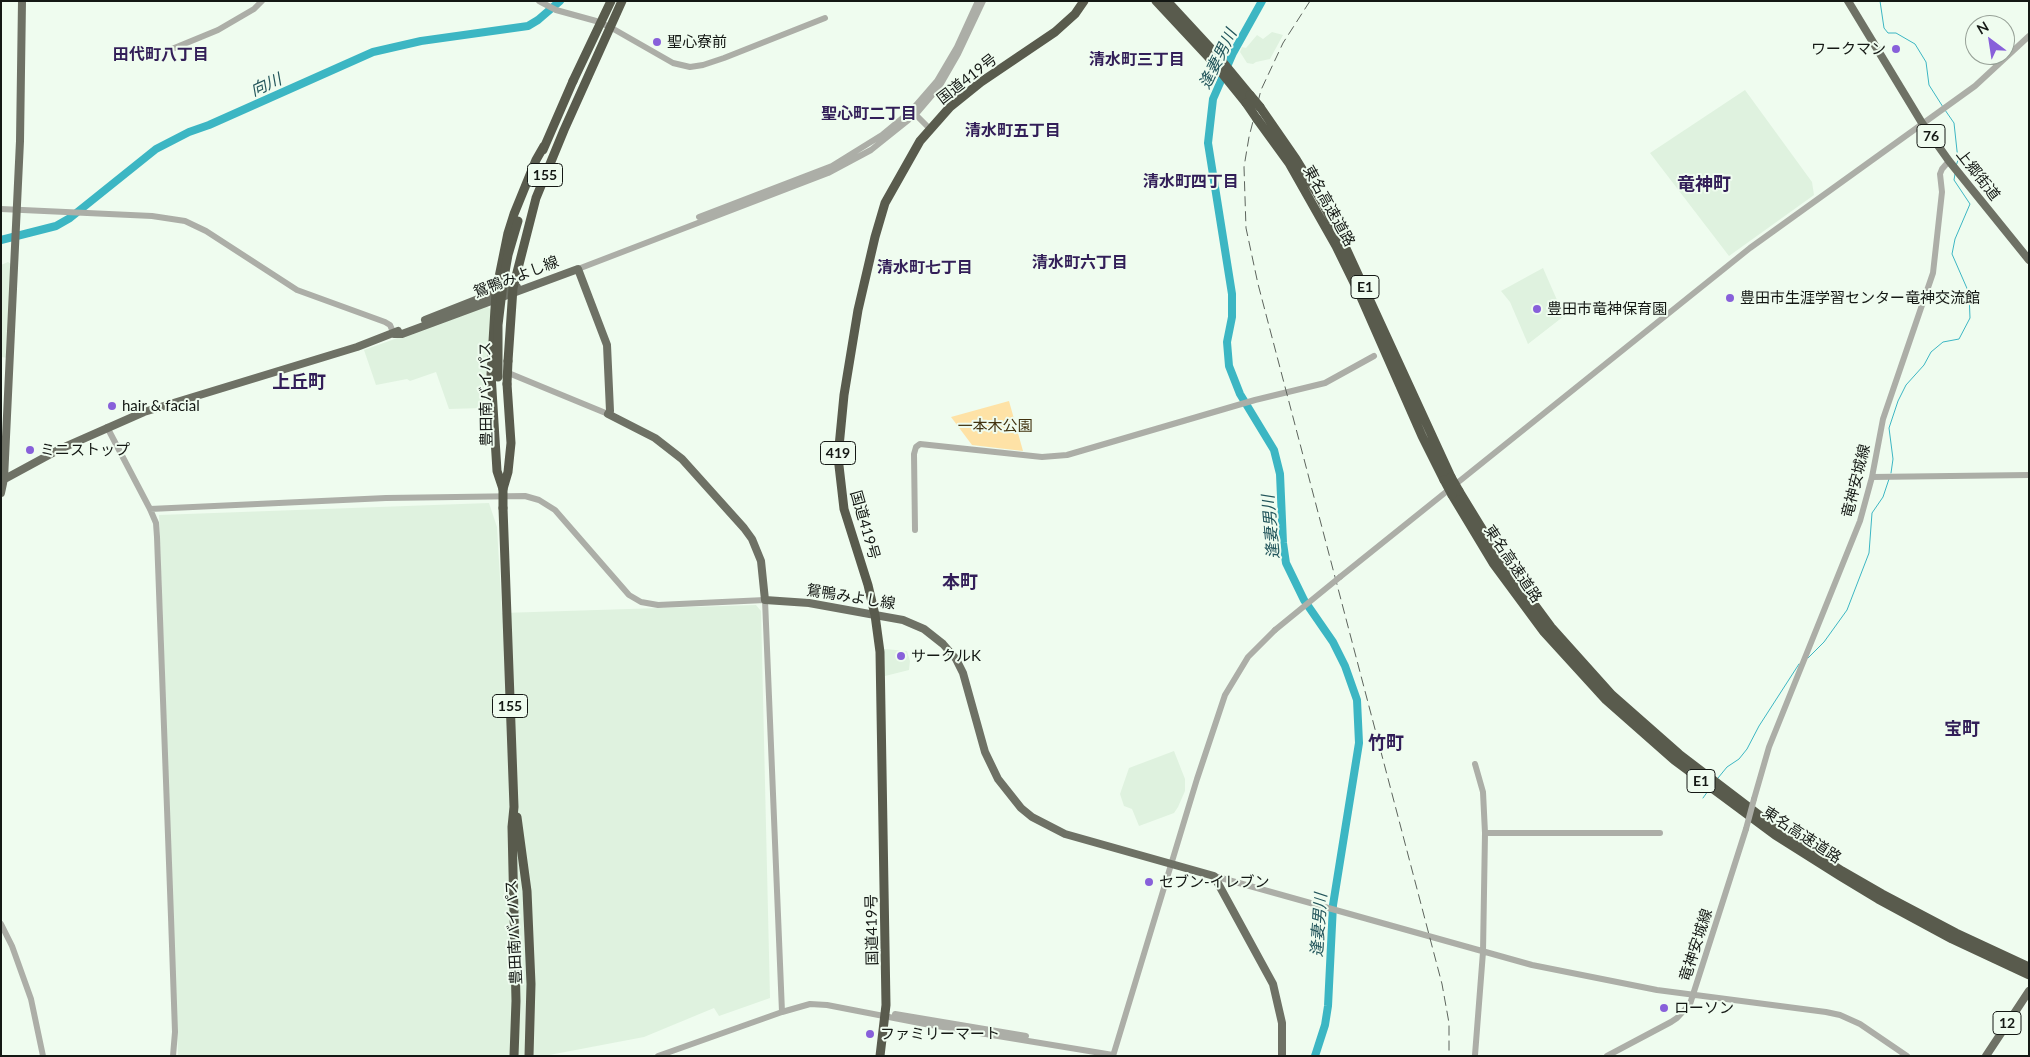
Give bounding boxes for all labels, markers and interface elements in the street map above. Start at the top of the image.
north arrow [1965,15,2015,65]
text: N [1974,18,1992,38]
water label: 逢妻男川 [1195,26,1241,92]
place label: 聖心寮前 [667,33,727,51]
marker: 聖心寮前 [651,36,663,48]
place label: ワークマン [1811,40,1886,58]
marker: ワークマン [1890,43,1902,55]
district label: 田代町八丁目 [113,45,209,65]
street label: 国道419号 [933,50,1001,108]
district label: 清水町三丁目 [1089,50,1185,70]
water label: 向川 [247,70,285,100]
district label: 聖心町二丁目 [821,104,917,124]
district label: 清水町五丁目 [965,121,1061,141]
road number: 76 [1917,124,1945,148]
street label: 上郷街道 [1952,146,2004,204]
street label: 東名高速道路 [1299,162,1359,250]
road number: 155 [528,164,562,186]
district label: 清水町四丁目 [1143,172,1239,192]
district label: 竜神町 [1677,173,1731,195]
street label: 鴛鴨みよし線 [471,252,561,302]
district label: 清水町六丁目 [1032,253,1128,273]
district label: 清水町七丁目 [877,258,973,278]
road number: E1 [1351,276,1379,298]
place label: 豊田市生涯学習センター竜神交流館 [1740,289,1980,307]
marker: 豊田市生涯学習センター竜神交流館 [1724,292,1736,304]
place label: 豊田市竜神保育園 [1547,300,1667,318]
marker: 豊田市竜神保育園 [1531,303,1543,315]
street label: 豊田南バイパス [476,341,496,447]
district label: 上丘町 [272,371,326,393]
place label: hair & facial [122,397,200,415]
marker: hair & facial [106,400,118,412]
park label: 一本木公園 [958,417,1032,435]
place label: ミニストップ [40,441,130,459]
road number: 419 [820,442,856,464]
street label: 竜神安城線 [1838,442,1874,520]
marker: ミニストップ [24,444,36,456]
street label: 国道419号 [847,488,883,562]
water label: 逢妻男川 [1259,494,1283,560]
street label: 東名高速道路 [1480,522,1546,606]
district label: 本町 [942,571,978,593]
street label: 鴛鴨みよし線 [805,581,897,613]
place label: サークルK [911,647,981,665]
marker: サークルK [895,650,907,662]
road number: 155 [492,694,528,718]
district label: 宝町 [1944,718,1980,740]
district label: 竹町 [1368,732,1404,754]
road number: E1 [1687,769,1715,792]
street label: 東名高速道路 [1759,803,1845,867]
place label: セブン-イレブン [1159,873,1270,891]
marker: セブン-イレブン [1143,876,1155,888]
street label: 豊田南バイパス [502,879,526,985]
water label: 逢妻男川 [1307,892,1331,958]
street label: 国道419号 [862,894,882,966]
street label: 竜神安城線 [1676,907,1716,983]
place label: ローソン [1674,999,1734,1017]
marker: ローソン [1658,1002,1670,1014]
road number: 12 [1993,1011,2021,1034]
place label: ファミリーマート [880,1025,1000,1043]
marker: ファミリーマート [864,1028,876,1040]

